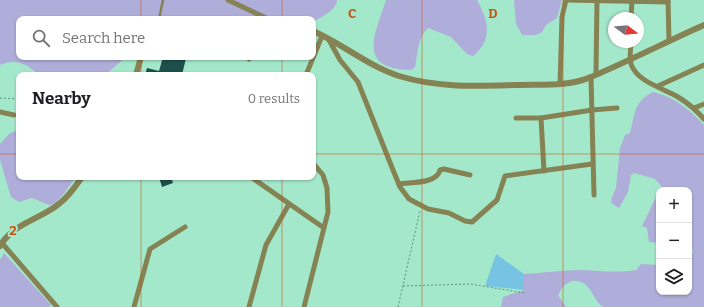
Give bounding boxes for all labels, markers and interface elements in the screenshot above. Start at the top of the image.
text: C [348,6,356,21]
text: D [488,6,498,21]
north arrow [608,12,644,48]
search box [16,16,316,60]
icon: search [30,27,52,49]
text: Search here [62,29,145,47]
text: Nearby [32,88,91,109]
text: 0 results [248,91,300,106]
map controls [656,187,692,295]
button: + [656,187,692,223]
text: 2 [9,223,17,238]
button: − [656,223,692,259]
button: layers [656,259,692,295]

